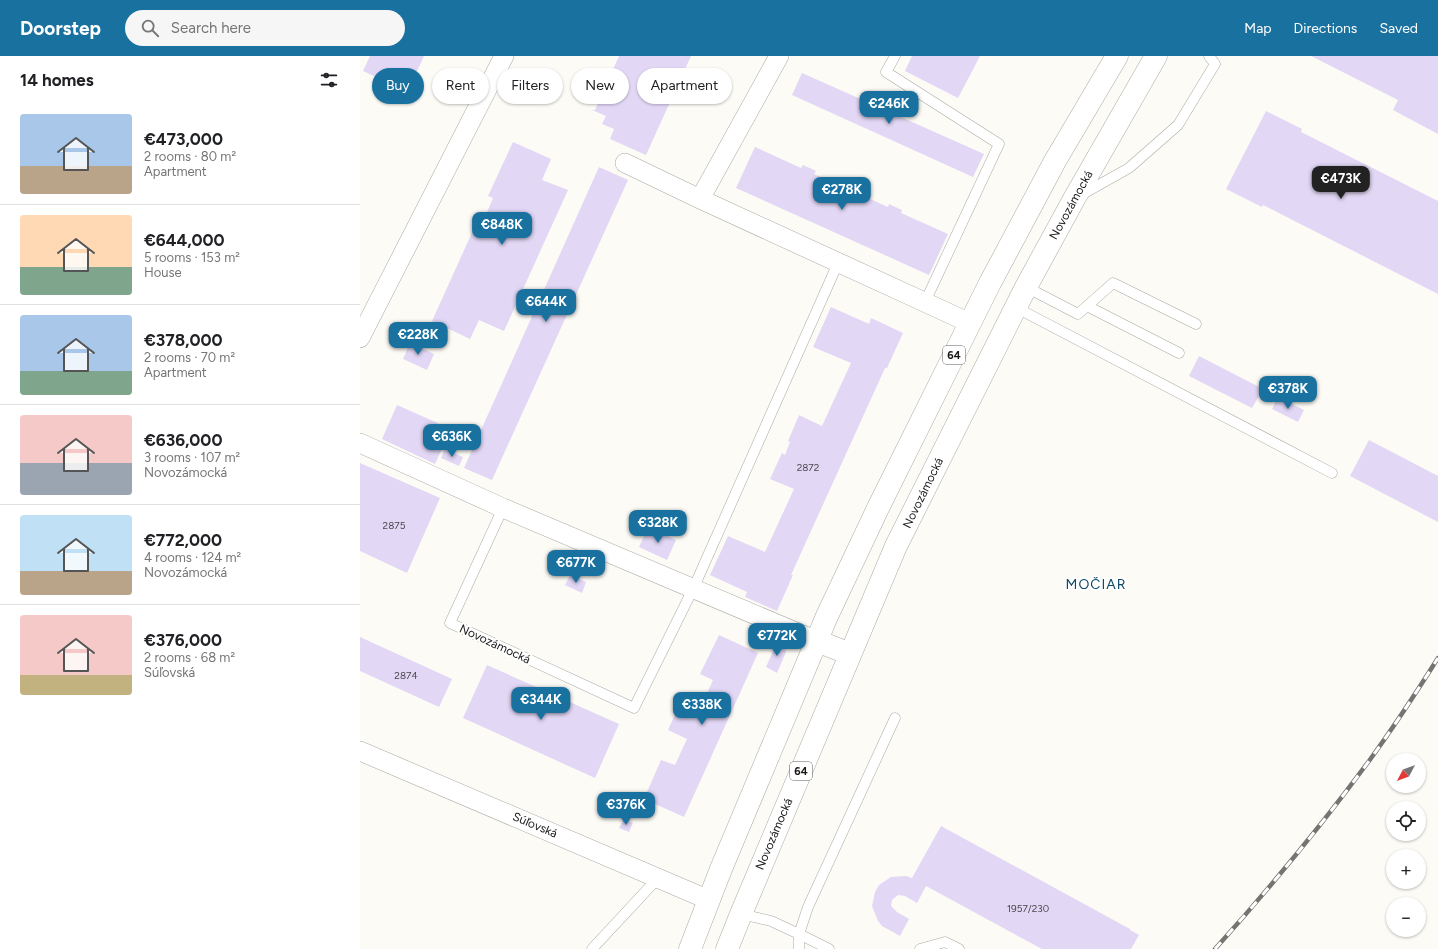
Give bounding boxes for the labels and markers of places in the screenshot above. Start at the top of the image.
pin: €246K [861,91,917,125]
pin: €473K [1313,166,1369,200]
pin: €278K [814,177,870,211]
pin: €848K [474,212,530,246]
pin: €644K [518,289,574,323]
pin: €228K [390,322,446,356]
pin: €378K [1260,376,1316,410]
pin: €636K [424,424,480,458]
pin: €328K [630,510,686,544]
pin: €677K [548,550,604,584]
pin: €772K [749,623,805,657]
pin: €344K [513,687,569,721]
pin: €338K [674,692,730,726]
pin: €376K [598,792,654,826]

